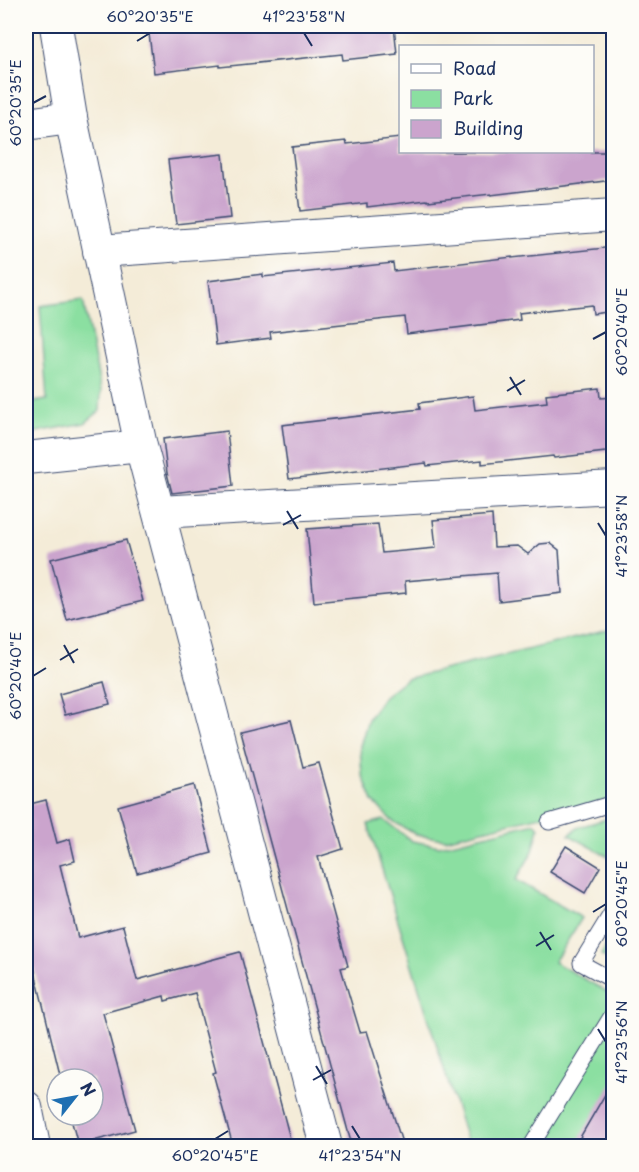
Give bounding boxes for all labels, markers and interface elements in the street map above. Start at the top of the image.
text: 60°20'35"E [106,4,194,27]
text: 41°23'58"N [263,4,345,27]
legend [399,45,594,153]
text: Road [453,54,497,81]
text: 60°20'35"E [3,59,26,147]
text: Park [453,84,493,111]
text: Building [453,114,523,141]
text: 60°20'40"E [609,288,632,376]
text: 41°23'58"N [609,495,632,577]
text: 60°20'40"E [3,632,26,720]
text: 60°20'45"E [609,860,632,948]
text: 41°23'56"N [609,1000,632,1084]
north arrow [45,1067,105,1127]
text: N [75,1077,102,1100]
text: 60°20'45"E [171,1143,259,1166]
text: 41°23'54"N [318,1143,402,1166]

